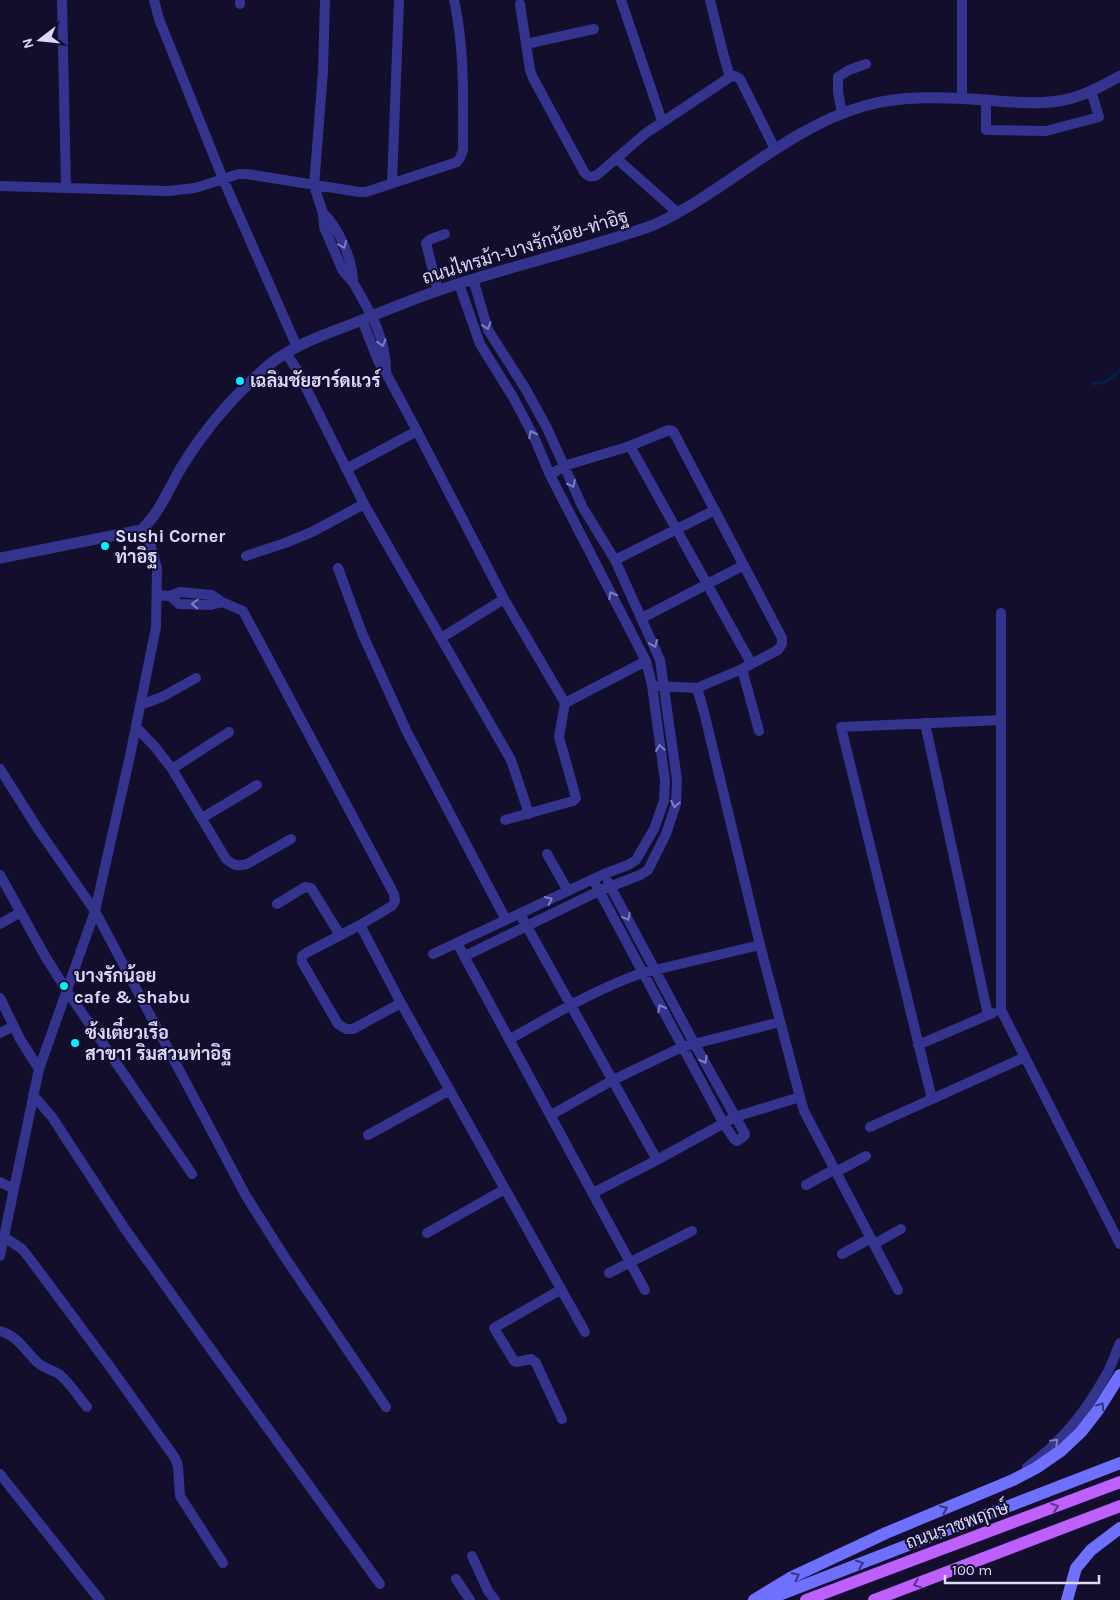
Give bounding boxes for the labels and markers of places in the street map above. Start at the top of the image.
place label: เฉลิมชัยฮาร์ดแวร์ [250,368,382,392]
marker: เฉลิมชัยฮาร์ดแวร์ [234,375,246,387]
place label: Sushi Corner ท่าอิฐ [115,525,225,569]
marker: Sushi Corner ท่าอิฐ [99,540,111,552]
place label: บางรักน้อย cafe & shabu [74,964,190,1008]
marker: บางรักน้อย cafe & shabu [58,980,70,992]
place label: ซ้งเตี๋ยวเรือ สาขา1 ริมสวนท่าอิฐ [85,1017,231,1066]
marker: ซ้งเตี๋ยวเรือ สาขา1 ริมสวนท่าอิฐ [69,1037,81,1049]

